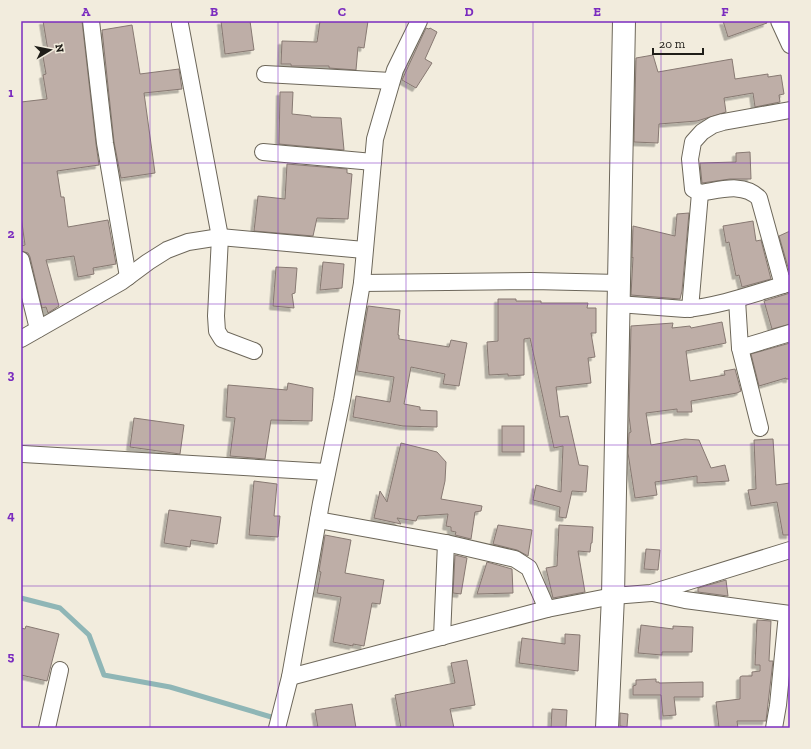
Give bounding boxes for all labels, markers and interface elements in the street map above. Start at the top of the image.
text: A [82,4,91,19]
text: B [210,4,218,19]
text: C [338,4,346,19]
text: D [464,4,474,19]
text: E [593,4,601,19]
text: F [721,4,729,19]
north arrow [30,30,70,70]
scale bar [653,30,703,56]
text: 20 m [659,37,686,51]
text: N [52,43,67,54]
text: 1 [8,85,14,100]
text: 2 [8,226,15,241]
text: 3 [8,367,15,382]
text: 4 [7,508,15,523]
text: 5 [8,649,15,664]

